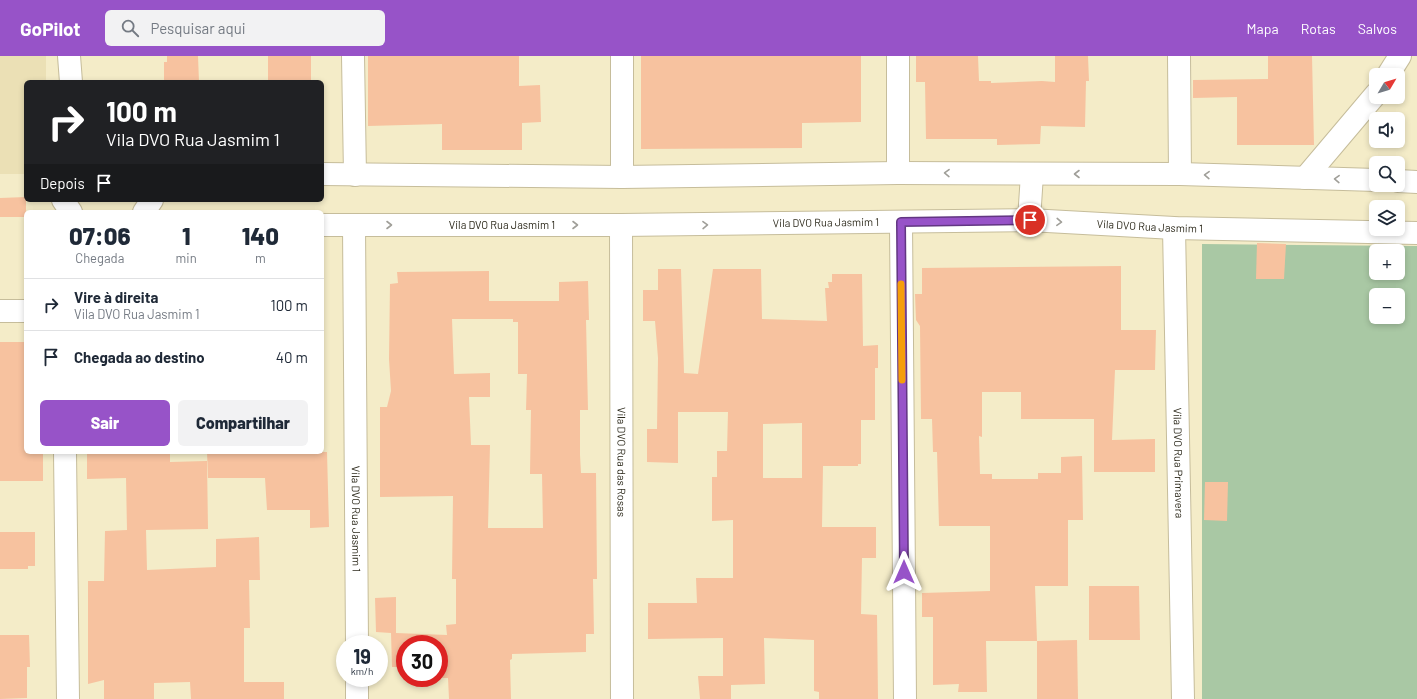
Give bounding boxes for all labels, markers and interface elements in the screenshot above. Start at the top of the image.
search box [105,10,385,46]
text: GoPilot [20,17,81,40]
icon: search [119,17,141,39]
text: Pesquisar aqui [151,19,246,37]
text: Mapa [1247,20,1279,37]
text: Rotas [1301,20,1336,37]
text: Salvos [1358,20,1397,37]
north arrow [1369,68,1405,104]
map controls [1369,68,1405,324]
text: 100 m [106,94,177,128]
icon: right [40,96,92,148]
button: sound [1369,112,1405,148]
text: Vila DVO Rua Jasmim 1 [106,128,280,150]
button: search [1369,156,1405,192]
one-way arrow [944,169,950,177]
one-way arrow [1074,170,1080,178]
one-way arrow [1204,171,1210,180]
icon: arrive [93,172,115,194]
text: Depois [40,174,85,192]
one-way arrow [1334,175,1340,183]
button: layers [1369,200,1405,236]
pin [1013,203,1047,237]
icon: arrive [1019,209,1041,231]
street label: Vila DVO Rua Jasmim 1 [773,215,879,229]
one-way arrow [1056,217,1062,226]
street label: Vila DVO Rua Jasmim 1 [1096,217,1203,235]
street label: Vila DVO Rua Jasmim 1 [449,218,555,231]
one-way arrow [702,220,708,229]
text: 07:06 [69,221,131,250]
text: 1 [182,221,190,250]
text: 140 [242,221,279,250]
one-way arrow [386,221,392,229]
one-way arrow [572,221,578,229]
button: + [1369,244,1405,280]
text: Chegada [75,250,124,266]
text: min [176,250,197,266]
text: m [255,250,266,266]
text: Vire à direita [74,288,158,306]
button: − [1369,288,1405,324]
icon: right [40,294,62,316]
text: 100 m [270,296,308,314]
text: Vila DVO Rua Jasmim 1 [74,306,200,322]
icon: arrive [40,346,62,368]
text: Chegada ao destino [74,348,205,366]
text: 40 m [276,348,308,366]
button: Sair [40,400,170,446]
button: Compartilhar [178,400,308,446]
street label: Vila DVO Rua das Rosas [615,407,629,517]
street label: Vila DVO Rua Primavera [1171,408,1187,518]
street label: Vila DVO Rua Jasmim 1 [350,466,363,572]
position arrow [883,551,925,593]
speed limit sign: 30 [396,635,448,687]
text: 19 [353,644,371,668]
text: km/h [351,665,373,677]

